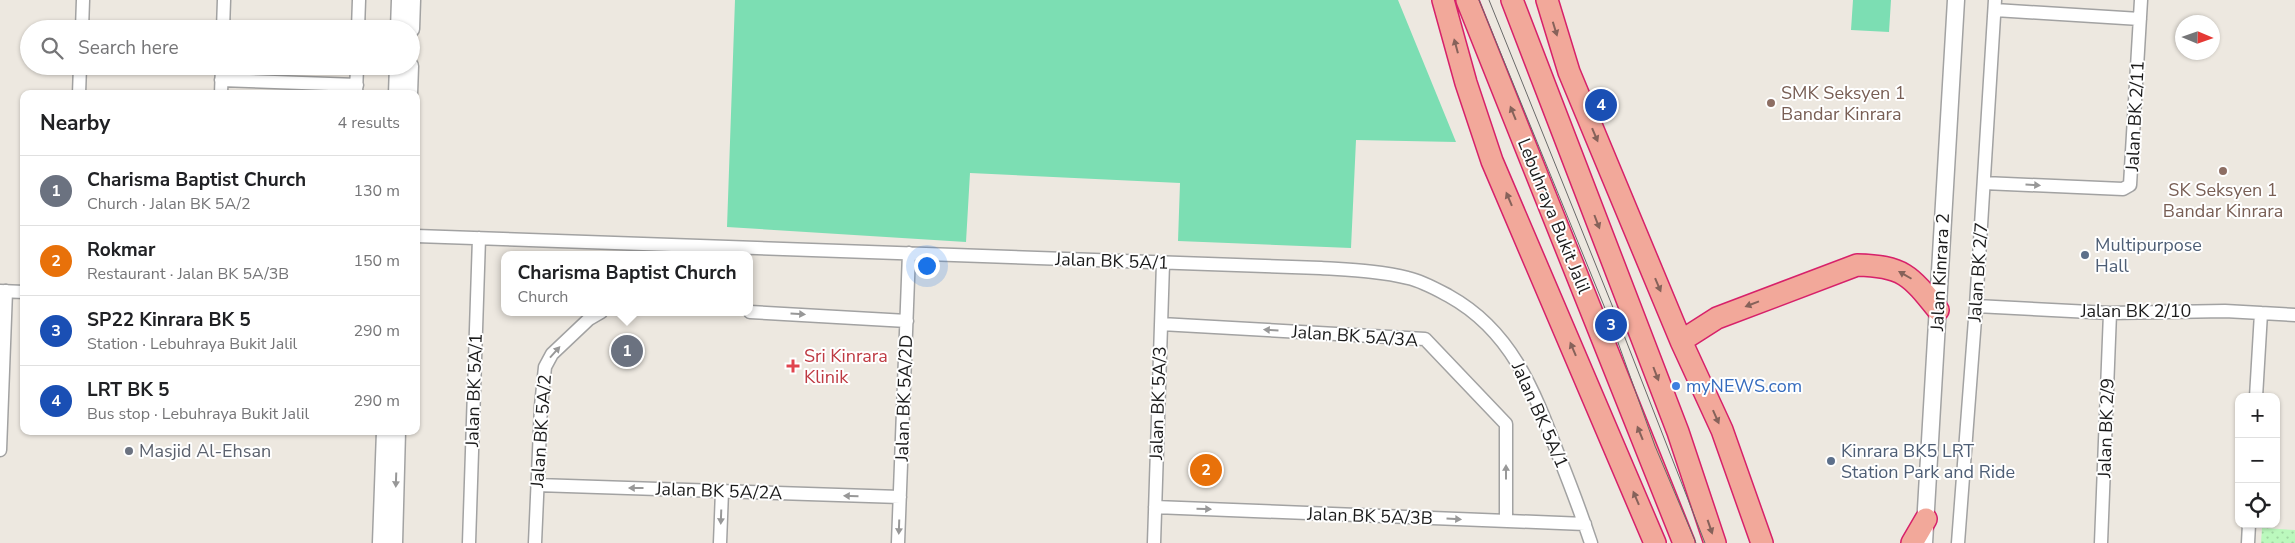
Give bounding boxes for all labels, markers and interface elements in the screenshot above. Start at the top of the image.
north arrow [2175,15,2220,60]
search box [20,20,420,75]
one-way arrow [1552,21,1560,36]
icon: search [38,34,66,62]
text: Search here [78,35,179,61]
one-way arrow [1451,38,1459,53]
street label: Jalan BK 2/11 [2120,60,2150,173]
place label: SMK Seksyen 1 Bandar Kinrara [1781,81,1906,126]
pin: 4 [1585,86,1617,124]
marker: SMK Seksyen 1 Bandar Kinrara [1765,97,1777,109]
one-way arrow [1508,106,1516,120]
text: Nearby [40,109,110,137]
text: 4 results [338,112,400,134]
one-way arrow [1592,128,1600,142]
street label: Lebuhraya Bukit Jalil [1512,135,1596,298]
marker: SK Seksyen 1 Bandar Kinrara [2217,165,2229,177]
text: Charisma Baptist Church [87,167,306,193]
place label: SK Seksyen 1 Bandar Kinrara [2163,178,2283,223]
text: 1 [51,180,61,202]
text: 130 m [353,180,400,202]
one-way arrow [2025,182,2041,190]
one-way arrow [1504,192,1512,206]
text: Church · Jalan BK 5A/2 [87,193,251,215]
street label: Jalan Kinrara 2 [1925,212,1955,333]
one-way arrow [1593,215,1601,230]
street label: Jalan BK 2/7 [1962,221,1993,324]
place label: Multipurpose Hall [2095,233,2202,278]
text: Rokmar [87,237,155,263]
street label: Jalan BK 5A/1 [1054,247,1169,275]
marker: Multipurpose Hall [2079,249,2091,261]
text: 2 [51,250,61,272]
text: 150 m [353,250,400,272]
popup [501,251,753,316]
your location [914,253,940,279]
text: Charisma Baptist Church [517,260,737,286]
text: Restaurant · Jalan BK 5A/3B [87,263,289,285]
one-way arrow [1898,271,1913,279]
one-way arrow [1654,278,1662,293]
text: Church [517,286,568,308]
street label: Jalan BK 2/10 [2080,299,2191,323]
one-way arrow [1744,300,1759,308]
pin: 3 [1595,306,1627,344]
text: SP22 Kinrara BK 5 [87,307,251,333]
one-way arrow [790,311,806,319]
text: 3 [51,320,61,342]
text: 290 m [353,320,400,342]
street label: Jalan BK 5A/3A [1290,320,1419,352]
one-way arrow [1263,326,1279,334]
pin: 1 [611,332,643,370]
text: Station · Lebuhraya Bukit Jalil [87,333,297,355]
street label: Jalan BK 5A/1 [460,333,488,448]
street label: Jalan BK 5A/2D [890,334,918,463]
one-way arrow [1568,342,1576,356]
place label: Sri Kinrara Klinik [804,344,888,389]
street label: Jalan BK 5A/3 [1144,346,1172,461]
one-way arrow [549,347,561,359]
street label: Jalan BK 5A/1 [1506,357,1574,472]
marker: Sri Kinrara Klinik [786,359,800,373]
one-way arrow [1652,367,1660,382]
street label: Jalan BK 5A/2 [525,374,557,489]
place label: myNEWS.com [1686,374,1802,398]
text: LRT BK 5 [87,377,169,403]
street label: Jalan BK 2/9 [2092,378,2120,479]
marker: myNEWS.com [1670,380,1682,392]
text: 4 [51,390,61,412]
text: 290 m [353,390,400,412]
map controls [2235,393,2280,528]
button: + [2235,393,2280,438]
text: Bus stop · Lebuhraya Bukit Jalil [87,403,309,425]
one-way arrow [1712,410,1720,424]
one-way arrow [1636,426,1644,440]
button: − [2235,438,2280,483]
place label: Masjid Al-Ehsan [139,439,271,463]
place label: Kinrara BK5 LRT Station Park and Ride [1841,439,2015,484]
marker: Masjid Al-Ehsan [123,445,135,457]
pin: 2 [1190,451,1222,489]
marker: Kinrara BK5 LRT Station Park and Ride [1825,455,1837,467]
one-way arrow [1502,464,1510,480]
one-way arrow [391,472,399,488]
street label: Jalan BK 5A/2A [654,477,783,505]
button: locate [2235,483,2280,528]
one-way arrow [628,484,644,492]
one-way arrow [843,491,859,499]
one-way arrow [1632,491,1640,505]
street label: Jalan BK 5A/3B [1306,502,1433,530]
one-way arrow [1196,505,1212,513]
one-way arrow [716,509,724,525]
one-way arrow [1446,515,1462,523]
one-way arrow [894,519,902,535]
one-way arrow [1706,520,1714,535]

